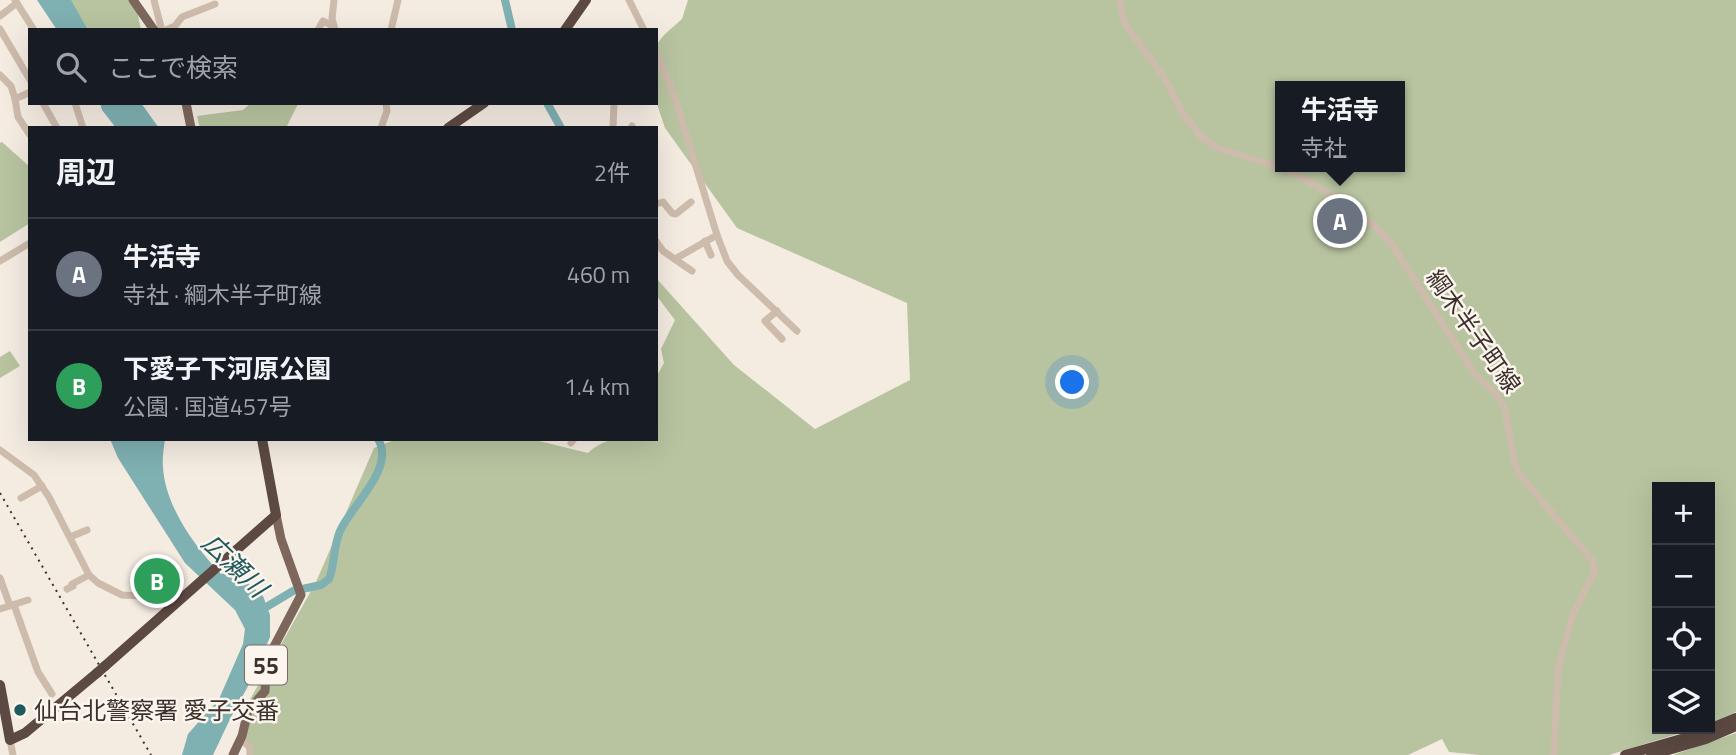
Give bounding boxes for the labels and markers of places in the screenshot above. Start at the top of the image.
pin: A [1317,195,1363,247]
pin: B [134,555,180,607]
place label: 仙台北警察署 愛子交番 [34,692,279,728]
marker: 仙台北警察署 愛子交番 [12,702,28,718]

